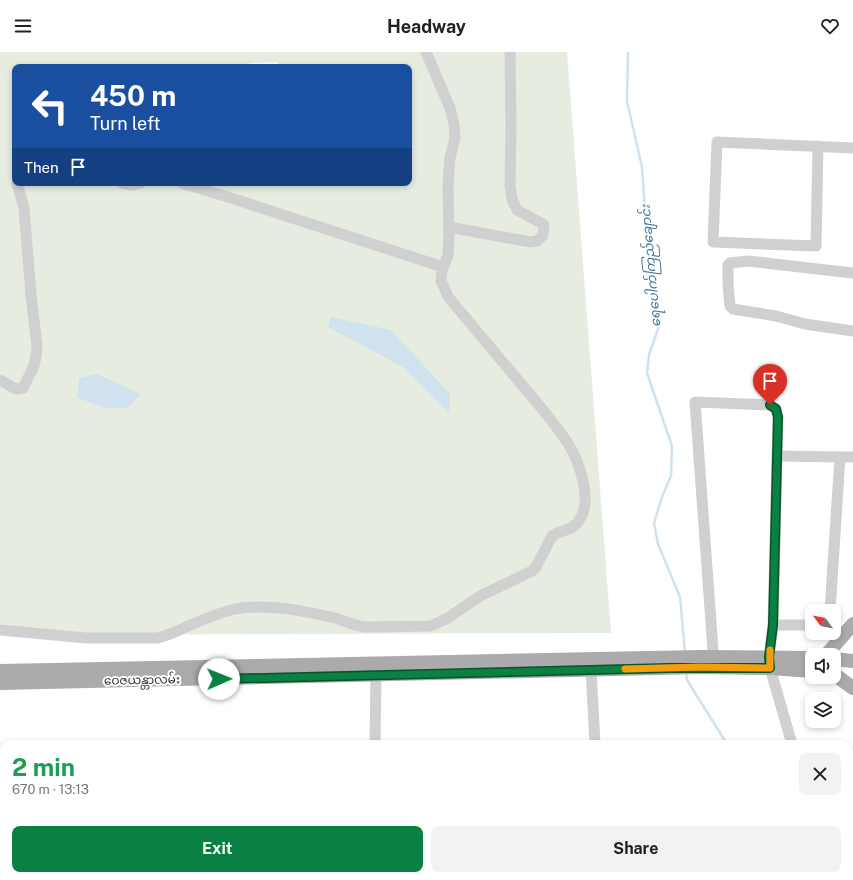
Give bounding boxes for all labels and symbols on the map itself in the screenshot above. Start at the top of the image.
water label: ရေပေါက်ကြည်ချောင်း [636,202,667,328]
pin [753,364,787,405]
north arrow [805,604,841,640]
position arrow [198,658,240,700]
street label: ဝေဇယန္တာလမ်း [104,670,180,691]

